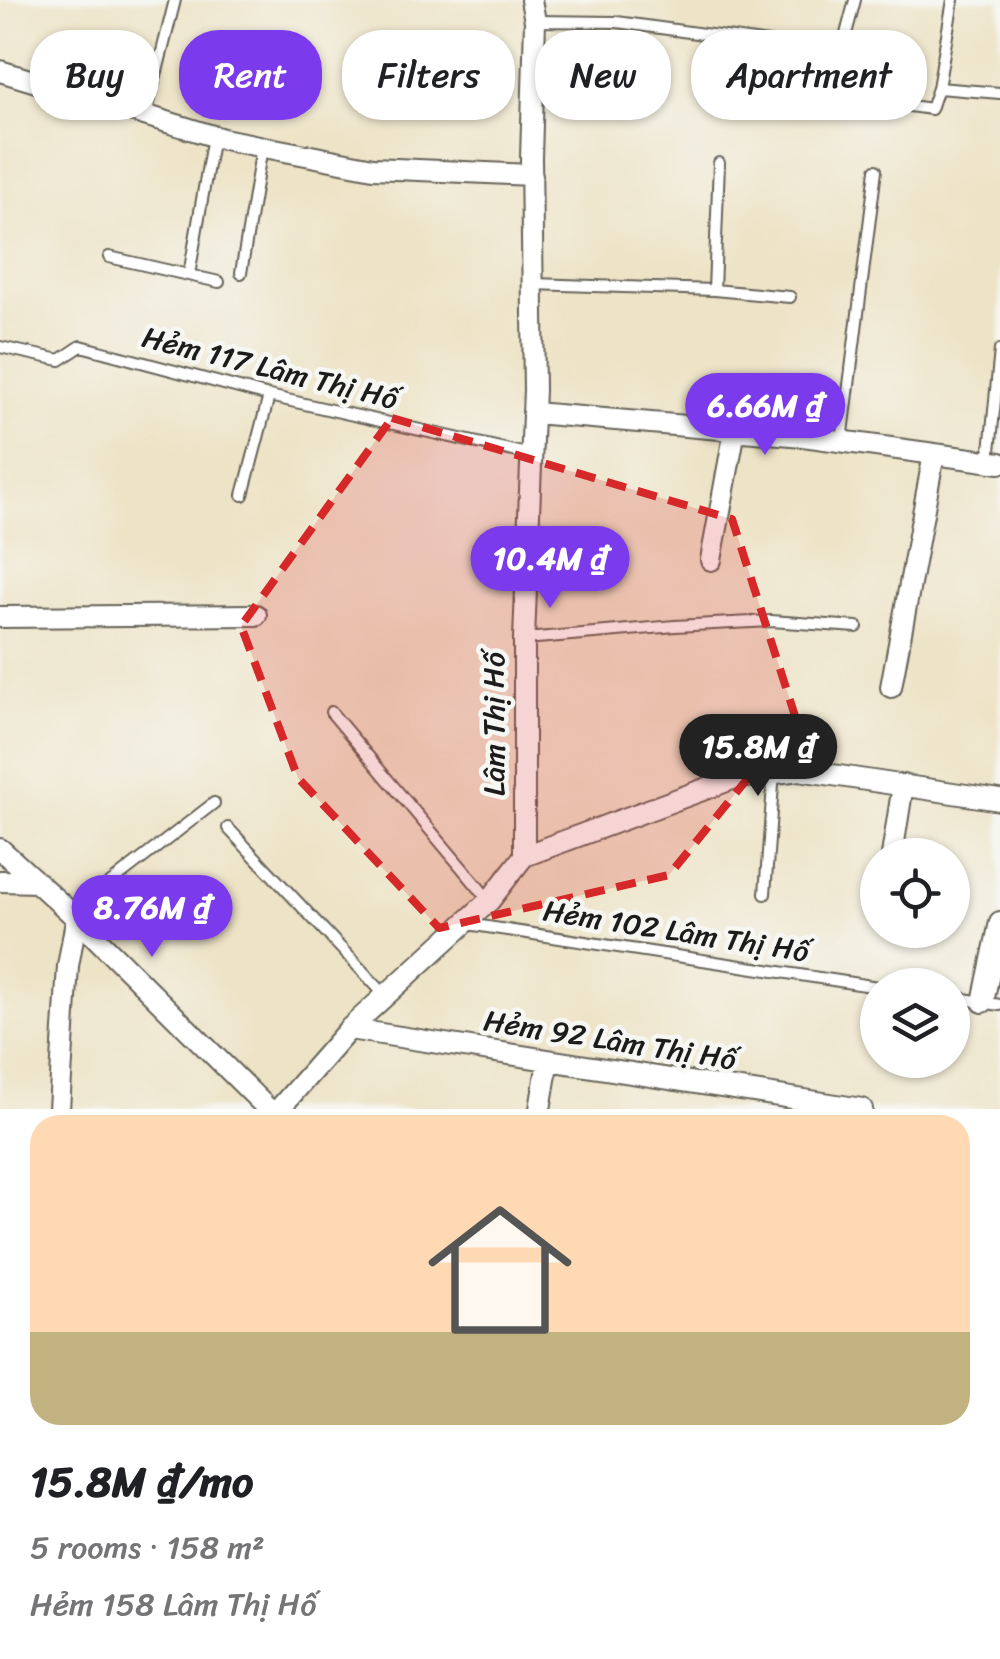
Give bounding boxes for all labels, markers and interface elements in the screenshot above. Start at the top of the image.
chip: Buy [30,30,159,120]
chip: Rent [179,30,322,120]
chip: Filters [342,30,515,120]
chip: New [535,30,671,120]
chip: Apartment [691,30,927,120]
street label: Hẻm 117 Lâm Thị Hố [136,310,408,427]
pin: 6.66M ₫ [673,373,857,458]
text: 6.66M ₫ [707,377,823,434]
pin: 10.4M ₫ [458,526,642,611]
text: 10.4M ₫ [493,530,607,587]
street label: Lâm Thị Hố [467,647,521,796]
pin: 15.8M ₫ [666,714,850,799]
text: 15.8M ₫ [701,718,815,775]
map controls [860,838,970,1078]
button: locate [860,838,970,948]
pin: 8.76M ₫ [60,875,244,960]
text: 8.76M ₫ [94,879,210,936]
street label: Hẻm 102 Lâm Thị Hố [539,883,817,979]
button: layers [860,968,970,1078]
street label: Hẻm 92 Lâm Thị Hố [480,993,745,1087]
icon: home [410,1180,590,1360]
text: 15.8M ₫/mo [30,1445,253,1519]
text: 5 rooms · 158 m² [30,1519,264,1576]
text: Hẻm 158 Lâm Thị Hố [30,1576,316,1633]

